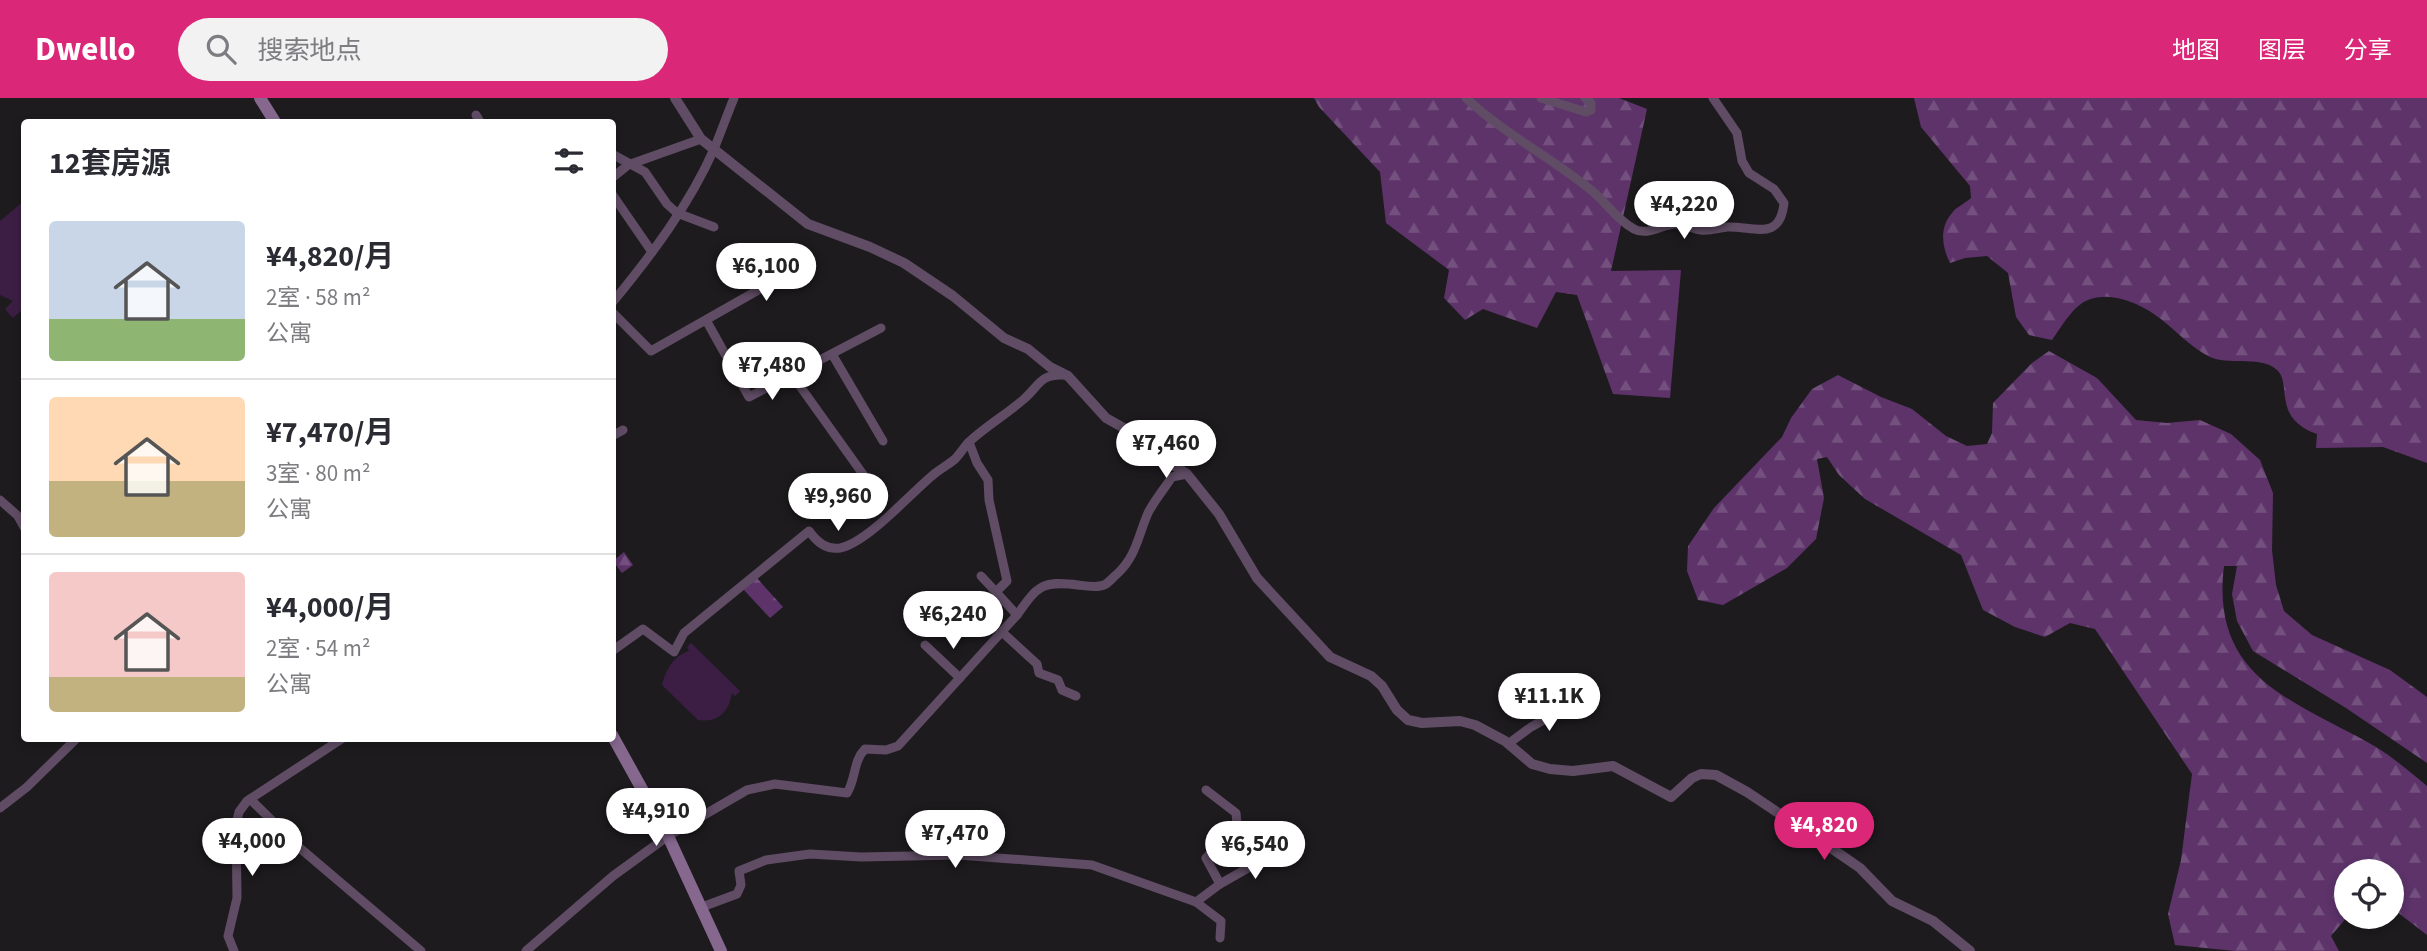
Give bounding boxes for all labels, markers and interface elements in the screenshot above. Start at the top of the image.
search box [178,18,668,81]
text: Dwello [35,26,136,73]
icon: search [202,30,240,68]
text: 搜索地点 [258,32,362,69]
text: 地图 [2172,33,2220,68]
text: 图层 [2258,33,2306,68]
text: 分享 [2344,33,2392,68]
text: 12套房源 [49,142,171,185]
icon: filters [550,142,588,180]
pin: ¥4,220 [1627,181,1741,241]
text: ¥4,220 [1650,187,1718,220]
text: ¥4,820/月 [266,235,394,278]
pin: ¥6,100 [709,244,823,303]
icon: home [105,249,189,333]
text: ¥6,100 [732,249,800,282]
text: 2室 · 58 m² [266,281,370,314]
text: 公寓 [266,317,312,350]
pin: ¥7,480 [715,342,829,402]
text: ¥7,480 [738,348,806,381]
text: ¥7,470/月 [266,411,394,454]
pin: ¥7,460 [1109,420,1223,480]
icon: home [105,425,189,509]
text: ¥7,460 [1132,426,1200,459]
text: 3室 · 80 m² [266,457,370,490]
pin: ¥9,960 [781,474,895,533]
text: ¥9,960 [804,479,872,512]
text: 公寓 [266,493,312,526]
text: ¥4,000/月 [266,586,394,629]
pin: ¥6,240 [896,592,1010,651]
text: ¥6,240 [919,597,987,630]
icon: home [105,600,189,684]
text: 2室 · 54 m² [266,632,370,665]
text: 公寓 [266,668,312,701]
pin: ¥11.1K [1492,674,1606,733]
text: ¥11.1K [1514,679,1584,712]
pin: ¥4,910 [599,788,713,848]
text: ¥4,910 [622,794,690,827]
pin: ¥4,820 [1767,802,1881,862]
text: ¥4,820 [1790,808,1858,841]
pin: ¥7,470 [898,810,1012,870]
text: ¥7,470 [921,816,989,849]
pin: ¥4,000 [195,818,309,878]
pin: ¥6,540 [1198,822,1312,881]
text: ¥4,000 [218,824,286,857]
text: ¥6,540 [1221,827,1289,860]
map controls [2334,859,2404,929]
button: locate [2334,859,2404,929]

